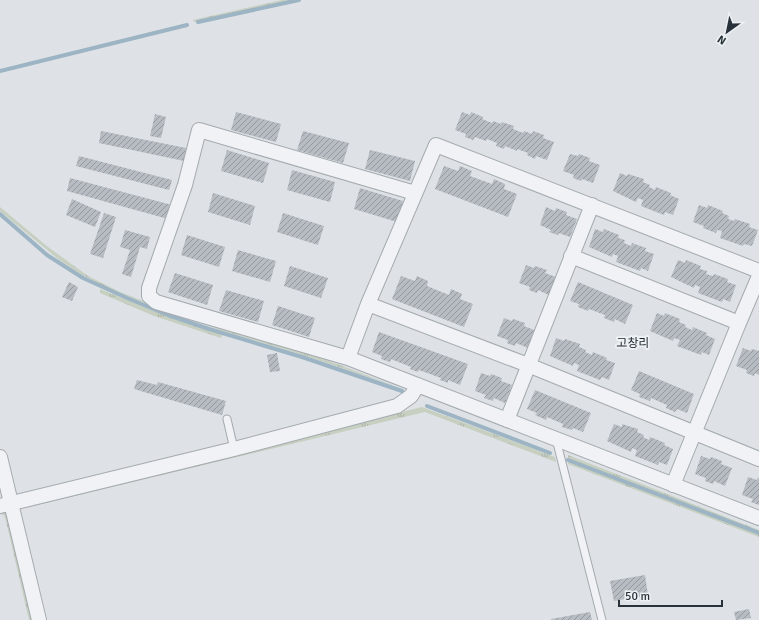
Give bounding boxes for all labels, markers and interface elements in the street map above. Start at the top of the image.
north arrow [707,12,747,52]
text: N [715,32,729,48]
district label: 고창리 [616,336,650,351]
scale bar [619,582,722,608]
text: 50 m [625,589,650,604]

